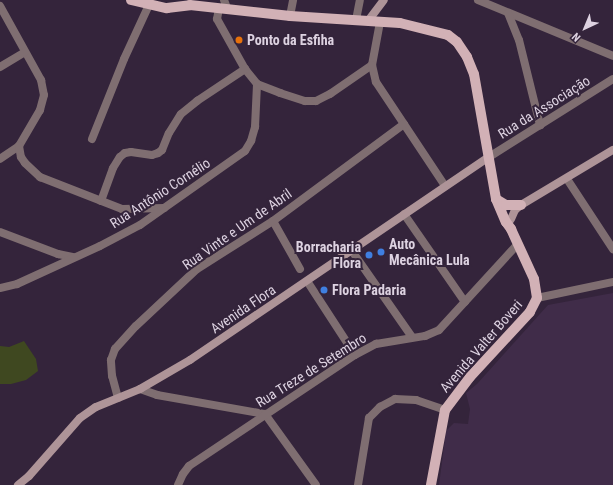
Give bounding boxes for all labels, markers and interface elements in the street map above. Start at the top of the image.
north arrow [565,8,605,48]
text: N [569,30,583,44]
place label: Ponto da Esfiha [247,32,334,48]
marker: Ponto da Esfiha [234,35,244,45]
street label: Rua da Associação [495,72,593,142]
street label: Rua Antônio Cornélio [107,154,213,232]
street label: Rua Vinte e Um de Abril [179,185,295,273]
place label: Auto Mecânica Lula [389,236,470,268]
place label: Borracharia Flora [296,239,361,272]
marker: Auto Mecânica Lula [376,247,386,257]
marker: Borracharia Flora [364,250,374,260]
street label: Avenida Flora [207,281,279,337]
place label: Flora Padaria [332,282,406,298]
marker: Flora Padaria [319,285,329,295]
street label: Avenida Valter Boveri [436,296,526,396]
street label: Rua Treze de Setembro [253,329,369,411]

